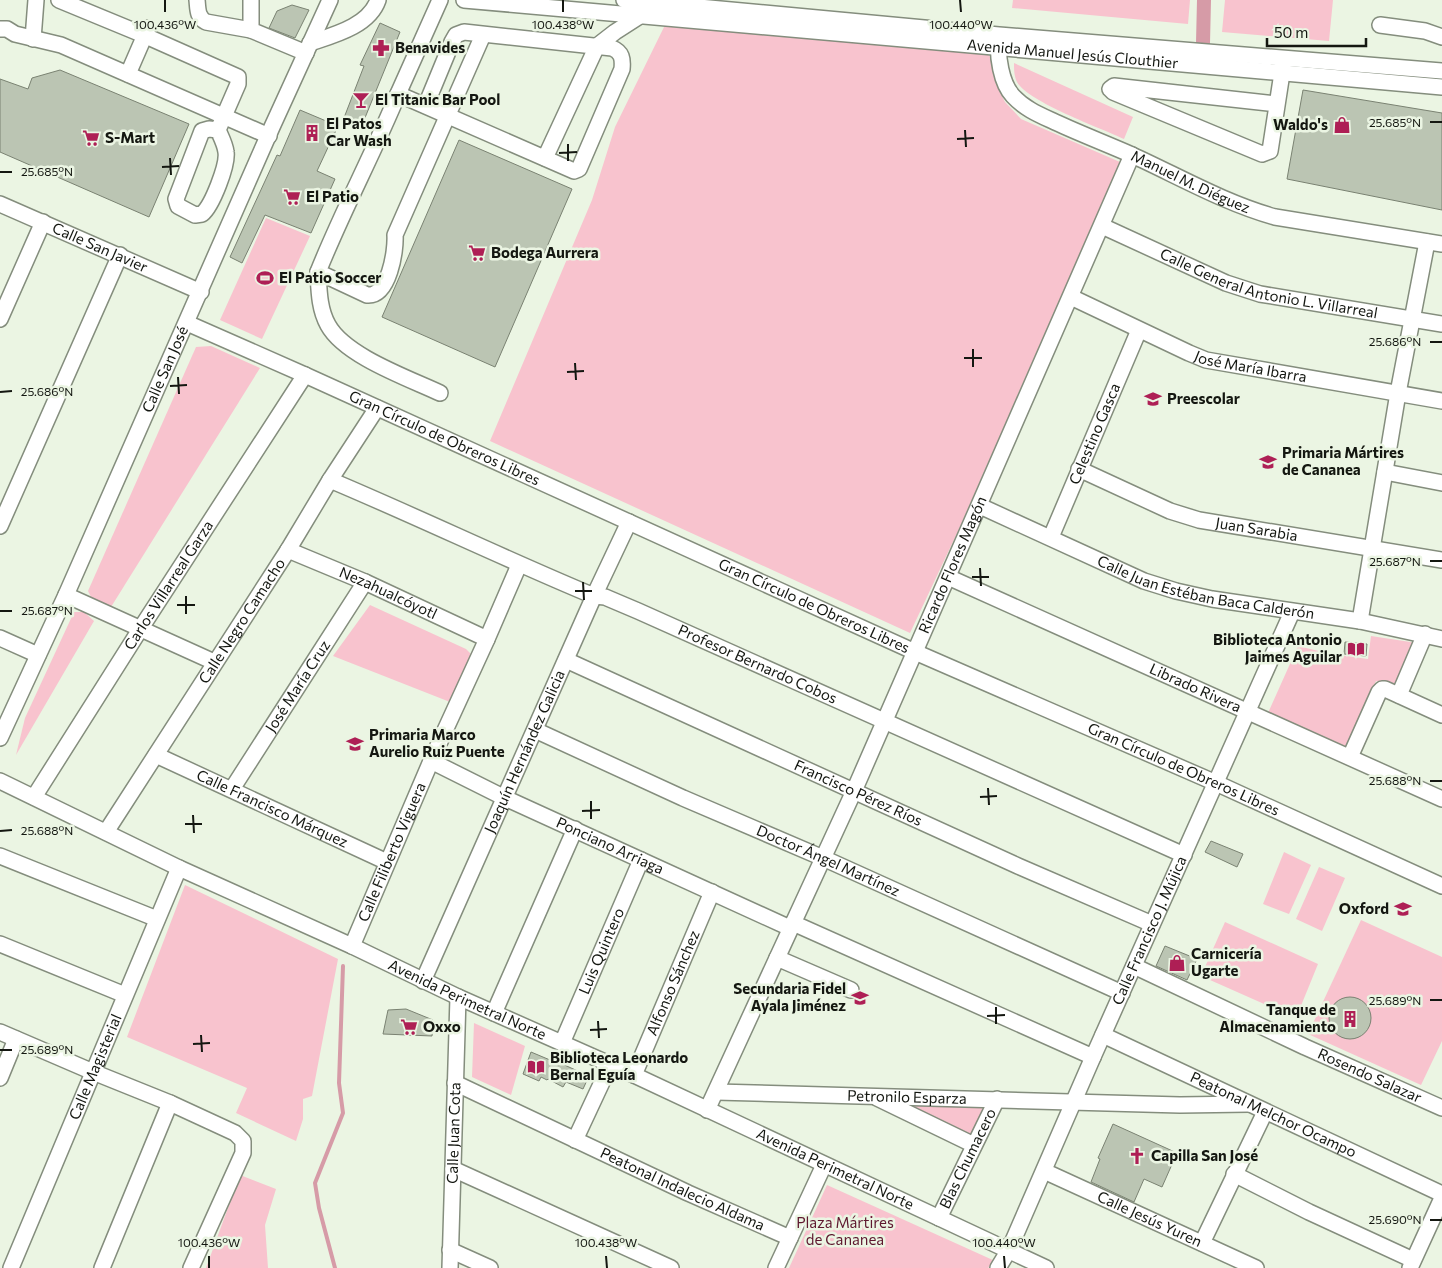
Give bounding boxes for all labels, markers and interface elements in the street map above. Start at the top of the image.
scale bar [1267,15,1366,47]
text: 100.436°W [134,17,196,31]
text: 100.438°W [532,17,594,31]
text: 100.440°W [929,17,993,31]
text: 50 m [1274,23,1308,41]
street label: Avenida Manuel Jesús Clouthier [966,35,1179,71]
pharmacy icon: Benavides [371,38,391,58]
place label: Benavides [395,38,465,56]
bar icon: El Titanic Bar Pool [351,90,371,110]
place label: El Titanic Bar Pool [375,90,500,108]
place label: El Patos Car Wash [326,114,392,149]
place label: Waldo's [1273,115,1328,133]
shop icon: Waldo's [1332,115,1352,135]
text: 25.685°N [1369,115,1421,129]
building icon: El Patos Car Wash [302,123,322,143]
supermarket icon: S-Mart [81,128,101,148]
place label: S-Mart [105,128,155,146]
street label: Manuel M. Diéguez [1128,146,1253,216]
text: 25.685°N [21,164,73,178]
supermarket icon: El Patio [282,187,302,207]
place label: El Patio [306,187,359,205]
street label: Calle San Javier [50,218,151,276]
supermarket icon: Bodega Aurrera [467,243,487,263]
place label: Bodega Aurrera [491,243,599,261]
street label: Calle General Antonio L. Villarreal [1157,244,1379,321]
sports icon: El Patio Soccer [255,268,275,288]
place label: El Patio Soccer [279,268,381,286]
street label: Calle San José [137,323,191,415]
text: 25.686°N [1369,334,1421,348]
street label: José María Ibarra [1192,346,1308,385]
street label: Celestino Gasca [1064,380,1123,487]
text: 25.686°N [21,384,73,398]
street label: Gran Círculo de Obreros Libres [346,386,543,489]
school or university icon: Preescolar [1143,389,1163,409]
place label: Preescolar [1167,389,1240,407]
place label: Primaria Mártires de Cananea [1282,443,1404,478]
school or university icon: Primaria Mártires de Cananea [1258,452,1278,472]
street label: Ricardo Flores Magón [914,493,990,636]
street label: Juan Sarabia [1214,513,1299,544]
street label: Carlos Villarreal Garza [120,517,216,653]
street label: Calle Juan Estéban Baca Calderón [1095,551,1316,622]
street label: Calle Negro Camacho [194,554,288,687]
street label: Gran Círculo de Obreros Libres [716,554,913,656]
text: 25.687°N [1369,554,1421,568]
street label: Nezahualcóyotl [337,562,440,622]
text: 25.687°N [21,603,73,617]
street label: Profesor Bernardo Cobos [675,620,840,707]
place label: Biblioteca Antonio Jaimes Aguilar [1213,630,1342,665]
street label: José María Cruz [261,637,333,735]
library icon: Biblioteca Antonio Jaimes Aguilar [1346,639,1366,659]
street label: Librado Rivera [1147,659,1244,716]
street label: Joaquín Hernández Galicia [480,667,568,836]
street label: Gran Círculo de Obreros Libres [1085,718,1283,819]
place label: Primaria Marco Aurelio Ruiz Puente [369,725,505,760]
school or university icon: Primaria Marco Aurelio Ruiz Puente [345,734,365,754]
street label: Francisco Pérez Ríos [792,755,926,829]
street label: Calle Francisco Márquez [194,765,351,851]
text: 25.688°N [1369,773,1421,787]
street label: Calle Filiberto Viguera [353,779,429,924]
street label: Ponciano Arriaga [554,813,667,877]
street label: Doctor Ángel Martínez [754,821,903,900]
text: 25.688°N [21,823,73,837]
street label: Calle Francisco J. Mújica [1107,853,1190,1007]
place label: Oxford [1339,899,1389,917]
school or university icon: Oxford [1393,899,1413,919]
street label: Luis Quintero [574,905,627,997]
street label: Alfonso Sánchez [642,927,703,1038]
place label: Carnicería Ugarte [1191,944,1262,979]
shop icon: Carnicería Ugarte [1167,953,1187,973]
street label: Avenida Perimetral Norte [386,955,549,1043]
place label: Secundaria Fidel Ayala Jiménez [733,979,846,1014]
school or university icon: Secundaria Fidel Ayala Jiménez [850,988,870,1008]
text: 25.689°N [1369,993,1421,1007]
place label: Tanque de Almacenamiento [1219,1000,1336,1035]
building icon: Tanque de Almacenamiento [1340,1009,1360,1029]
street label: Calle Magisterial [64,1011,125,1122]
supermarket icon: Oxxo [399,1017,419,1037]
place label: Oxxo [423,1017,461,1035]
text: 25.689°N [21,1042,73,1056]
street label: Rosendo Salazar [1315,1044,1425,1106]
place label: Biblioteca Leonardo Bernal Eguía [550,1048,688,1083]
library icon: Biblioteca Leonardo Bernal Eguía [526,1057,546,1077]
street label: Peatonal Melchor Ocampo [1188,1067,1360,1161]
street label: Calle Juan Cota [442,1082,463,1184]
street label: Petronilo Esparza [847,1086,967,1107]
street label: Blas Chumacero [935,1105,999,1211]
street label: Avenida Perimetral Norte [754,1124,917,1213]
street label: Peatonal Indalecio Aldama [598,1143,768,1234]
church icon: Capilla San José [1127,1146,1147,1166]
place label: Capilla San José [1151,1146,1258,1164]
street label: Calle Jesús Yuren [1095,1187,1205,1250]
text: 25.690°N [1369,1212,1421,1226]
park label: Plaza Mártires de Cananea [796,1213,894,1248]
text: 100.436°W [178,1235,240,1249]
text: 100.438°W [575,1235,637,1249]
text: 100.440°W [972,1235,1036,1249]

